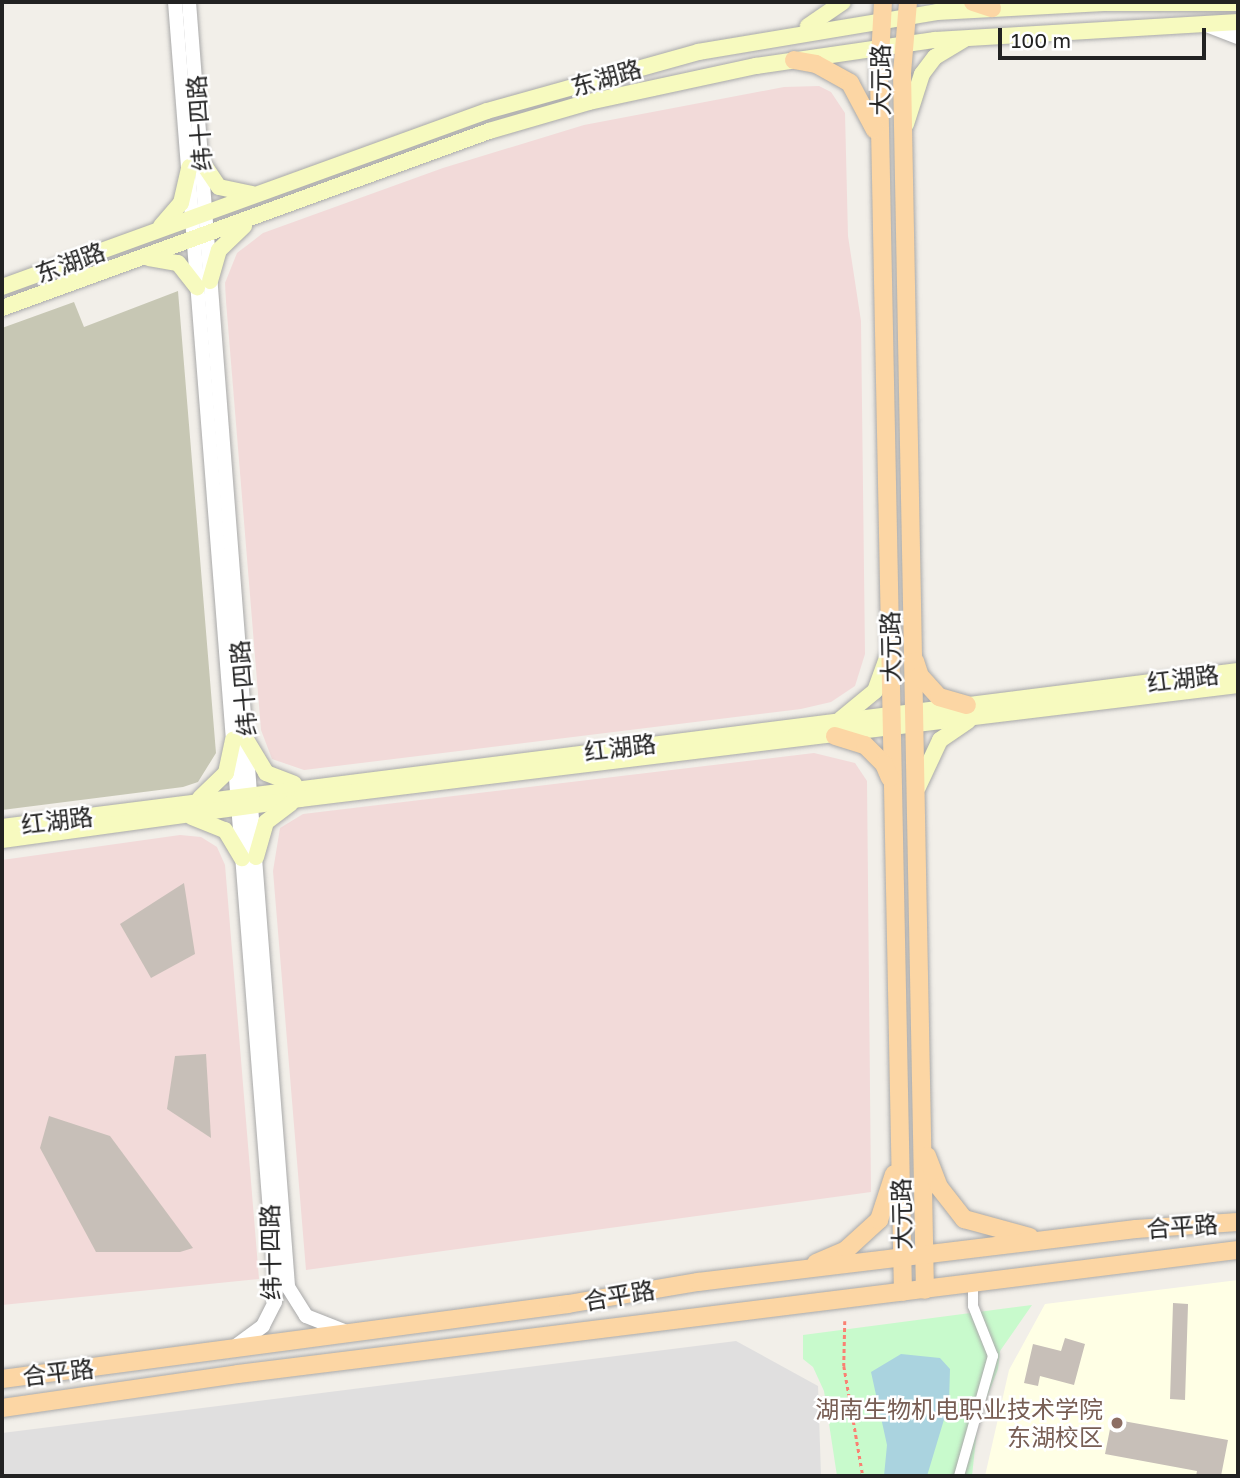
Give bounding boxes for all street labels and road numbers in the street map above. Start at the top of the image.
street label: 大元路 [866,44,894,116]
street label: 东湖路 [567,53,645,101]
street label: 纬十四路 [181,74,217,172]
street label: 东湖路 [31,236,109,288]
street label: 大元路 [875,611,905,683]
street label: 纬十四路 [224,639,262,737]
street label: 红湖路 [1146,659,1220,697]
street label: 红湖路 [583,728,657,766]
street label: 红湖路 [20,801,94,839]
street label: 大元路 [886,1178,916,1250]
street label: 纬十四路 [255,1204,285,1300]
street label: 合平路 [1145,1209,1219,1243]
street label: 合平路 [581,1275,657,1315]
street label: 合平路 [21,1353,95,1391]

